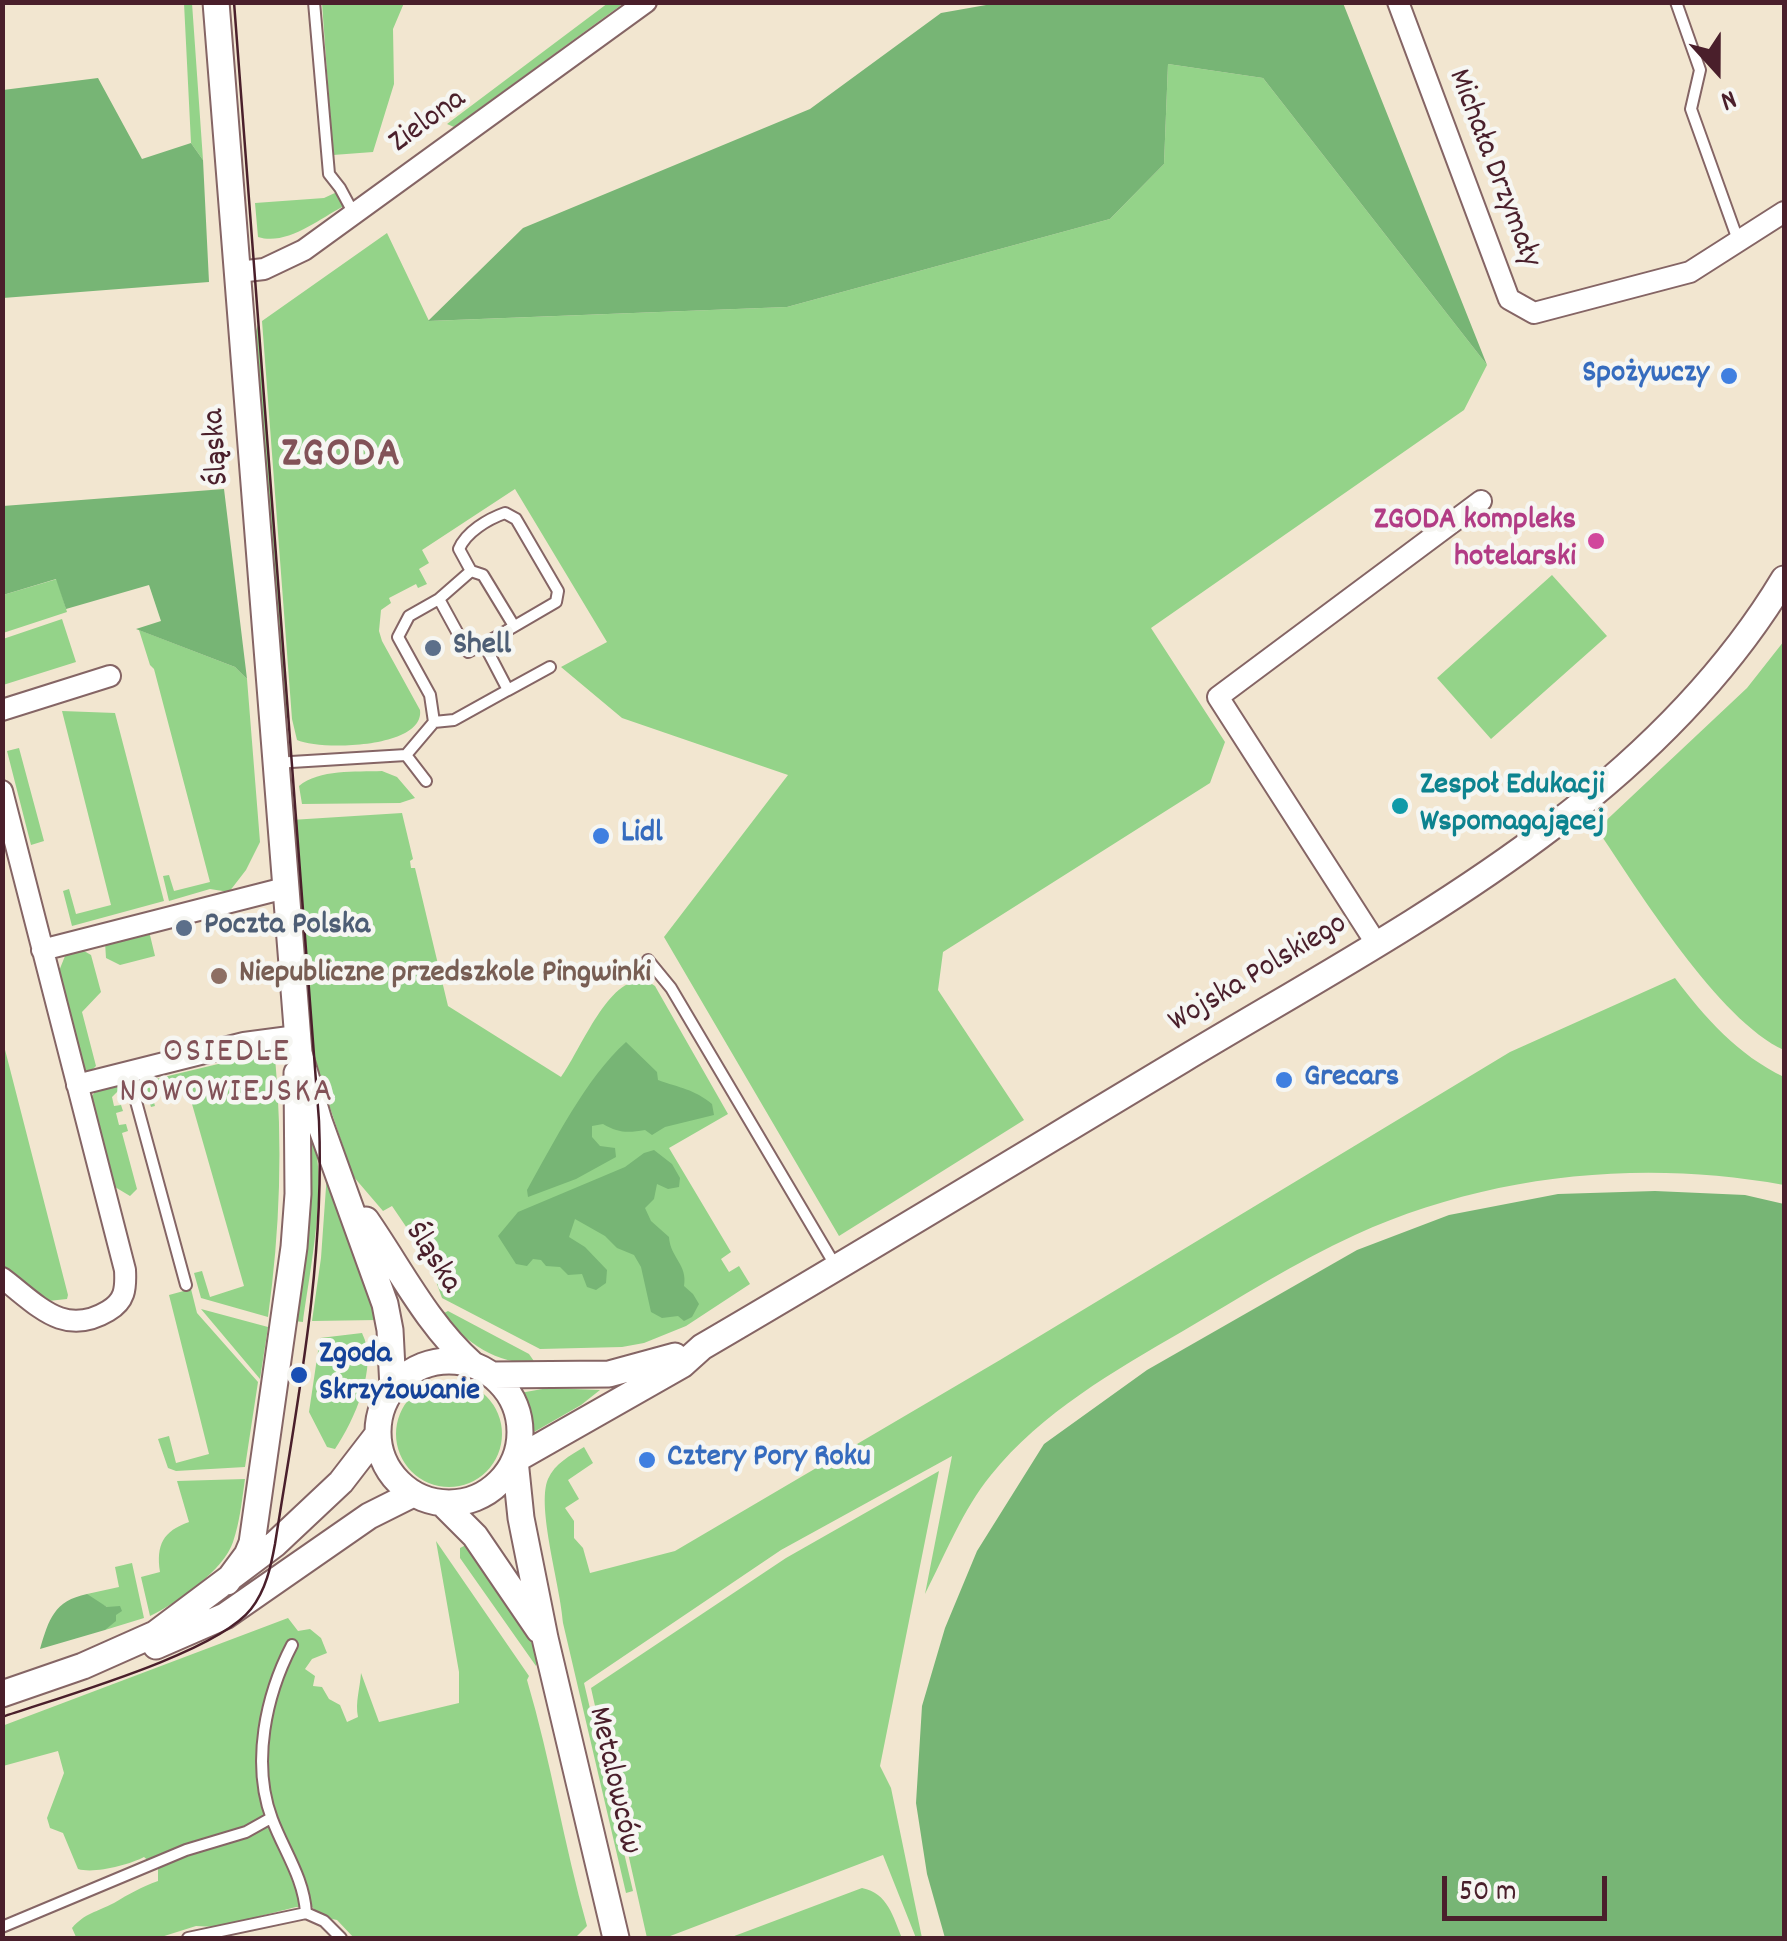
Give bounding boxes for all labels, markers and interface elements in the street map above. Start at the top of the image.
north arrow [1667,20,1767,120]
street label: Michała Drzymały [1437,65,1547,273]
text: N [1714,77,1741,119]
street label: Zielona [383,82,475,164]
place label: Spożywczy [1582,357,1709,395]
marker: Spożywczy [1718,365,1740,387]
street label: Śląska [197,407,241,487]
district label: ZGODA [282,433,402,483]
place label: ZGODA kompleks hotelarski [1374,504,1576,579]
marker: ZGODA kompleks hotelarski [1585,530,1607,552]
place label: Shell [453,629,511,667]
marker: Shell [422,637,444,659]
place label: Zespoł Edukacji Wspomagającej [1420,769,1605,844]
marker: Zespoł Edukacji Wspomagającej [1389,795,1411,817]
place label: Lidl [621,817,663,855]
marker: Lidl [590,825,612,847]
street label: Wojska Polskiego [1163,907,1355,1043]
place label: Poczta Polska [204,909,370,947]
marker: Poczta Polska [173,917,195,939]
place label: Niepubliczne przedszkole Pingwinki [239,957,651,995]
marker: Niepubliczne przedszkole Pingwinki [208,965,230,987]
district label: OSIEDLE NOWOWIEJSKA [119,1034,335,1116]
place label: Grecars [1304,1061,1399,1099]
marker: Grecars [1273,1069,1295,1091]
street label: Śląska [394,1216,468,1302]
place label: Zgoda Skrzyżowanie [319,1338,480,1413]
marker: Zgoda Skrzyżowanie [288,1364,310,1386]
place label: Cztery Pory Roku [667,1441,871,1479]
marker: Cztery Pory Roku [636,1449,658,1471]
street label: Metalowców [576,1704,648,1858]
scale bar [1447,1856,1612,1918]
text: 50 m [1459,1872,1517,1915]

